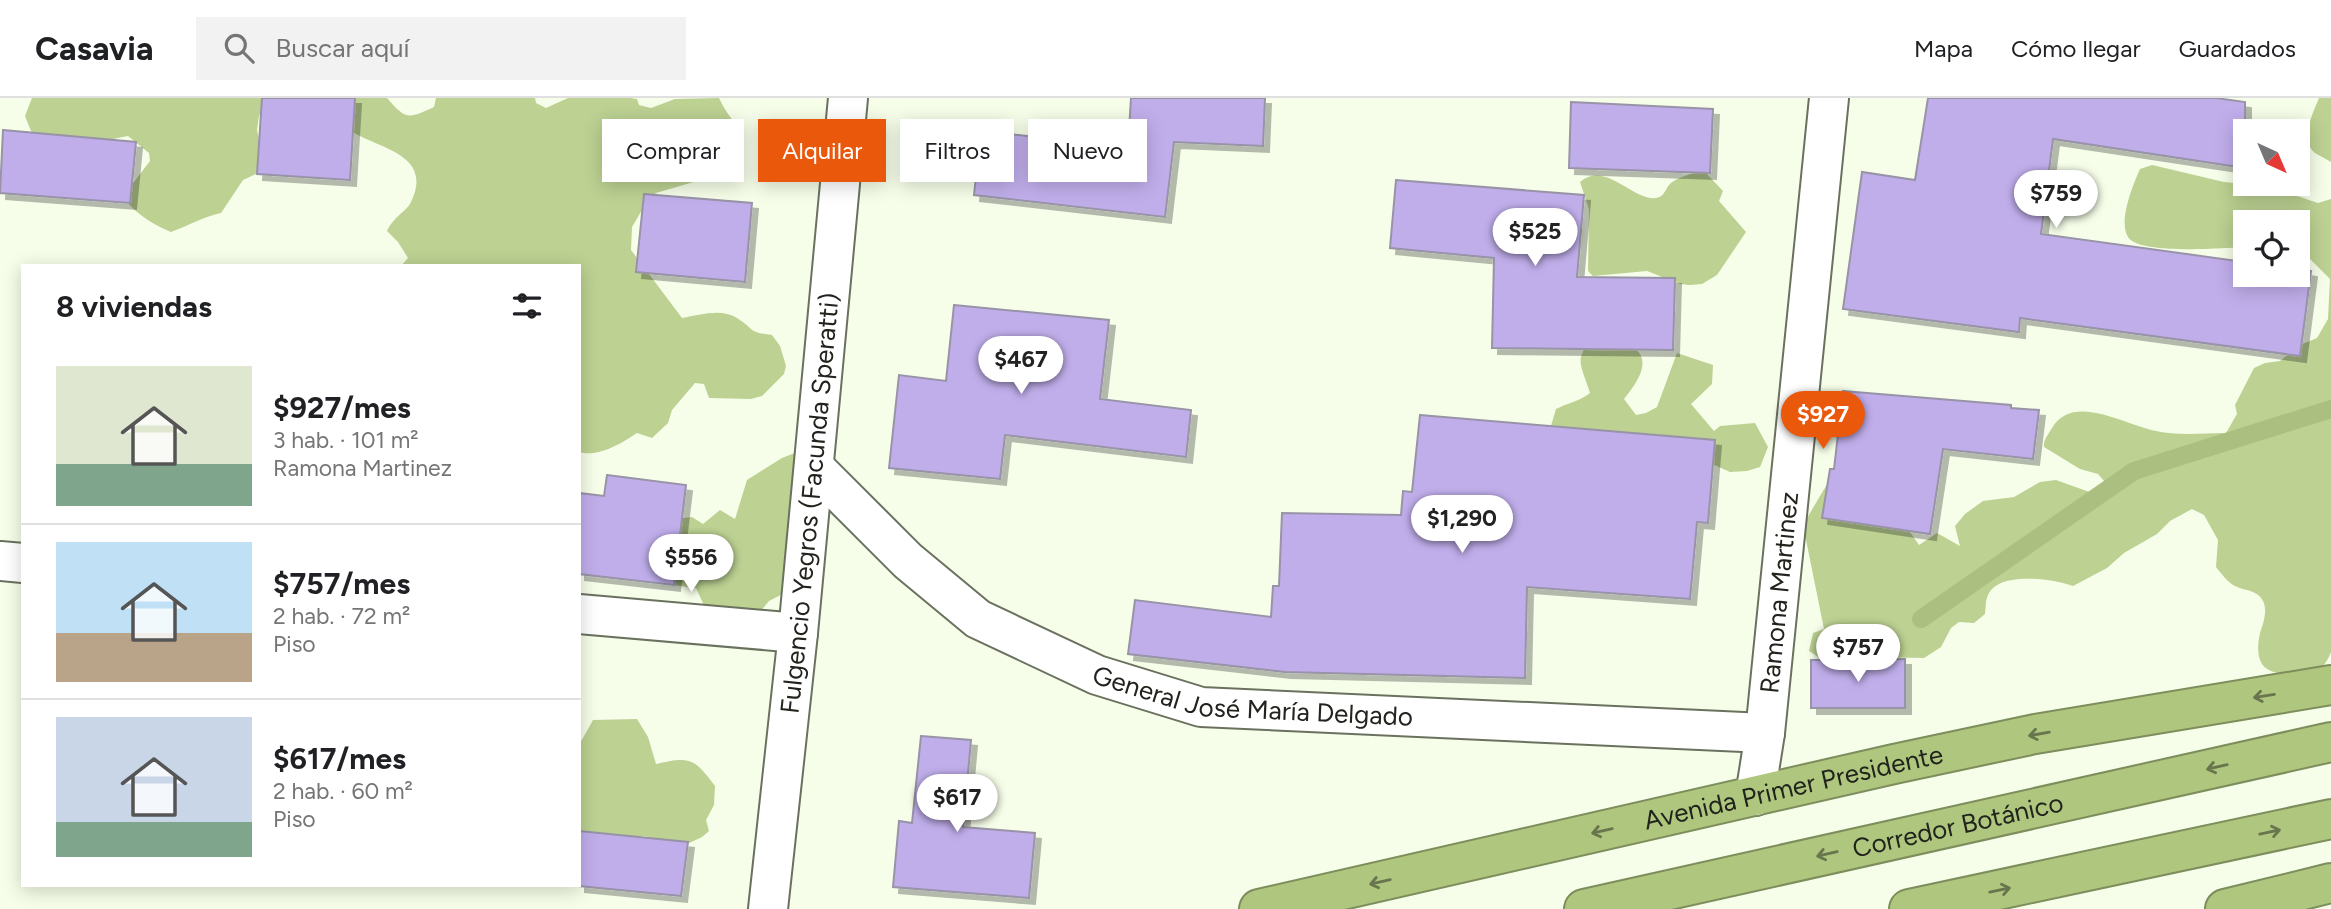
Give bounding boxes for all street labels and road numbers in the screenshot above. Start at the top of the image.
street label: Fulgencio Yegros (Facunda Speratti) [773,291,846,715]
street label: Ramona Martinez [1753,490,1805,695]
street label: General José María Delgado [1089,659,1414,733]
street label: Avenida Primer Presidente [1641,738,1946,837]
street label: Corredor Botánico [1849,786,2066,865]

